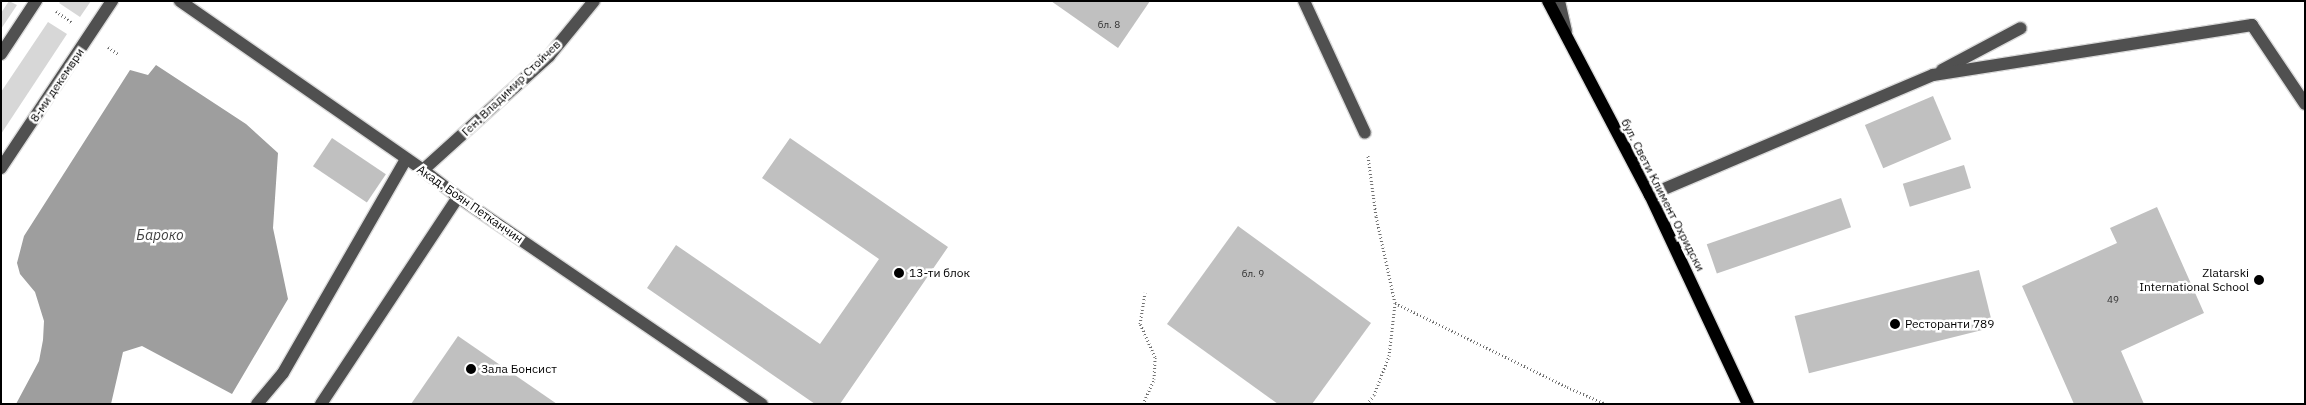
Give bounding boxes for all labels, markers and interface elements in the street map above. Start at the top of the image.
house number: бл. 8 [1098,19,1120,31]
street label: Ген. Владимир Стойчев [459,37,563,139]
street label: 8-ми декември [27,45,87,125]
street label: бул. Свети Климент Охридски [1618,116,1708,274]
street label: Акад. Боян Петканчин [414,162,526,246]
water label: Бароко [136,227,184,243]
place label: 13-ти блок [909,266,970,280]
place label: Zlatarski International School [2139,266,2249,294]
marker: 13-ти блок [893,267,905,279]
house number: бл. 9 [1242,268,1264,280]
marker: Zlatarski International School [2253,274,2265,286]
house number: 49 [2107,294,2119,306]
place label: Ресторанти 789 [1905,317,1995,331]
marker: Ресторанти 789 [1889,318,1901,330]
place label: Зала Бонсист [481,362,557,376]
marker: Зала Бонсист [465,363,477,375]

